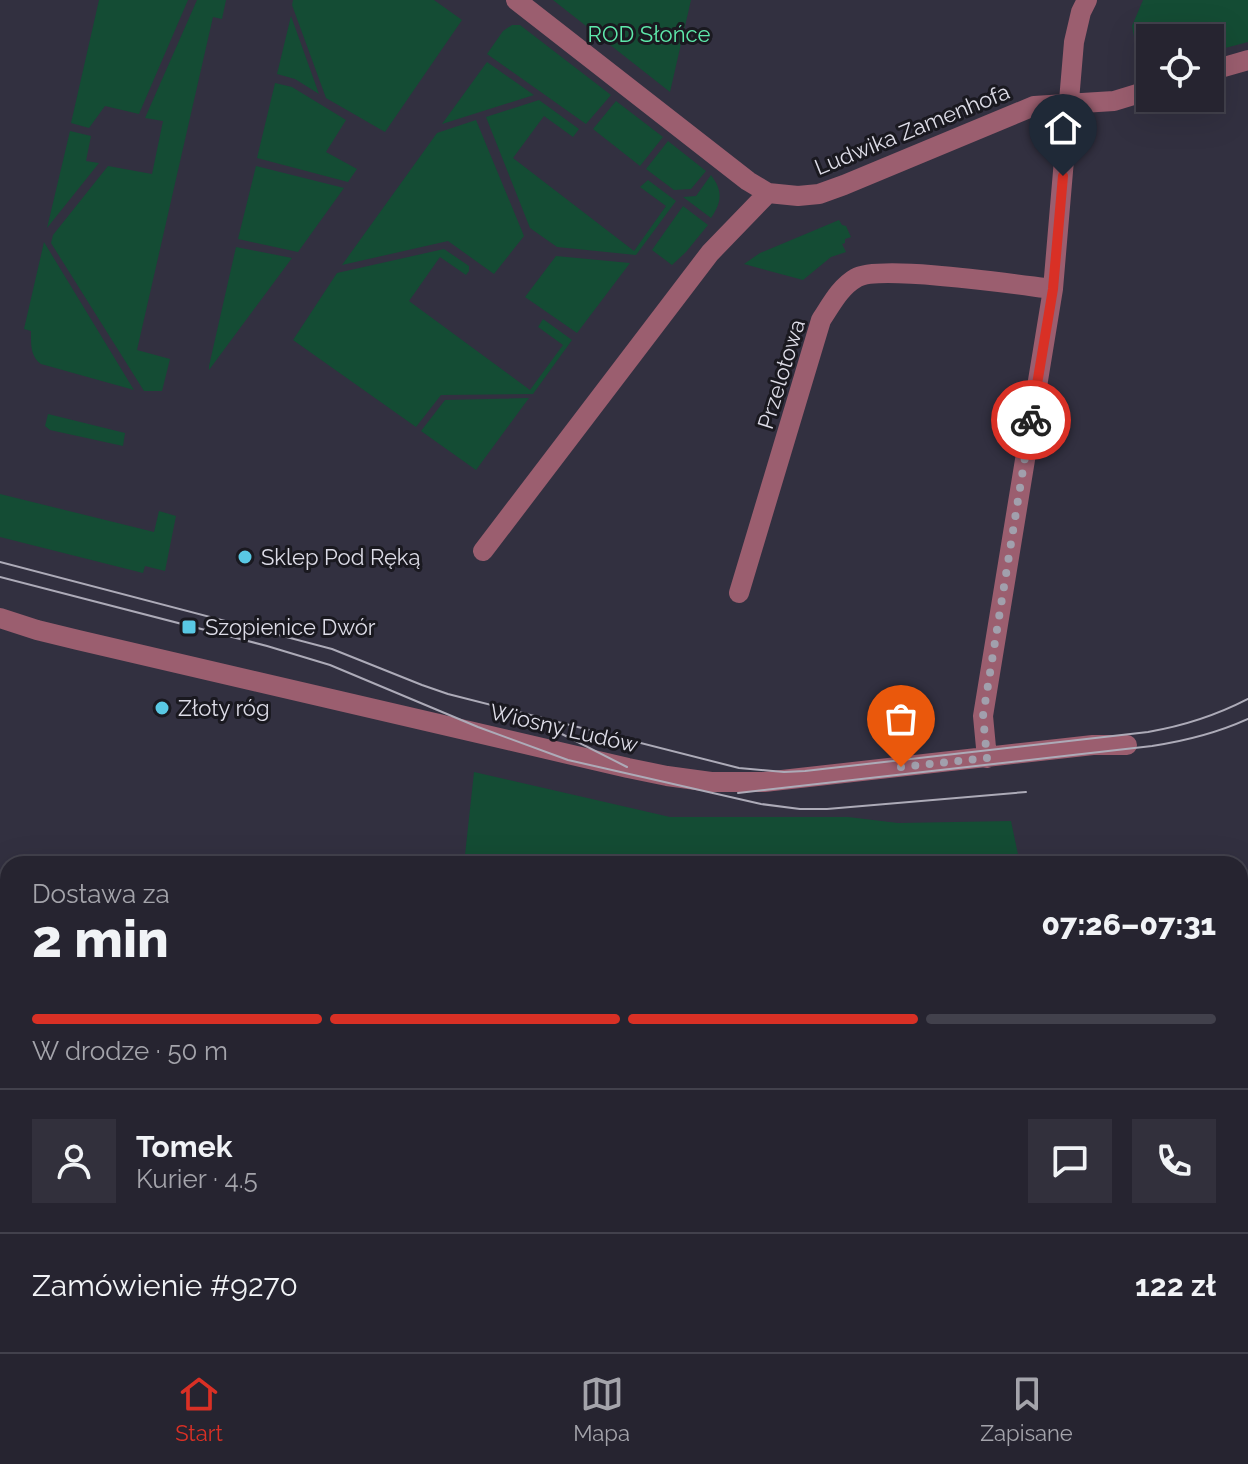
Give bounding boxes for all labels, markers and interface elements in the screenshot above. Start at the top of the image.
park label: ROD Słońce [588,21,710,47]
map controls [1136,24,1224,112]
button: locate [1136,24,1224,112]
street label: Ludwika Zamenhofa [811,78,1013,180]
pin [1029,94,1097,176]
icon: home [1041,106,1085,150]
street label: Przelotowa [752,316,810,432]
courier [991,380,1071,460]
icon: bike [1009,398,1053,442]
place label: Sklep Pod Ręką [261,544,420,570]
marker: Sklep Pod Ręką [236,548,254,566]
place label: Szopienice Dwór [205,614,376,640]
marker: Szopienice Dwór [180,618,198,636]
pin [867,685,935,767]
place label: Złoty róg [178,695,270,721]
icon: bag [879,697,923,741]
street label: Wiosny Ludów [487,698,641,758]
marker: Złoty róg [153,699,171,717]
text: Dostawa za [32,879,170,909]
text: 07:26–07:31 [1041,907,1216,942]
text: 2 min [32,908,169,969]
text: W drodze · 50 m [32,1036,228,1066]
button: person [32,1119,116,1203]
button: chat [1028,1119,1112,1203]
button: phone [1132,1119,1216,1203]
text: Tomek [136,1129,232,1164]
text: Kurier · 4.5 [136,1164,258,1194]
text: Zamówienie #9270 [32,1268,298,1303]
text: 122 zł [1135,1268,1216,1303]
tab: Start [175,1372,223,1446]
tab: Mapa [573,1372,630,1446]
tab: Zapisane [980,1372,1073,1446]

